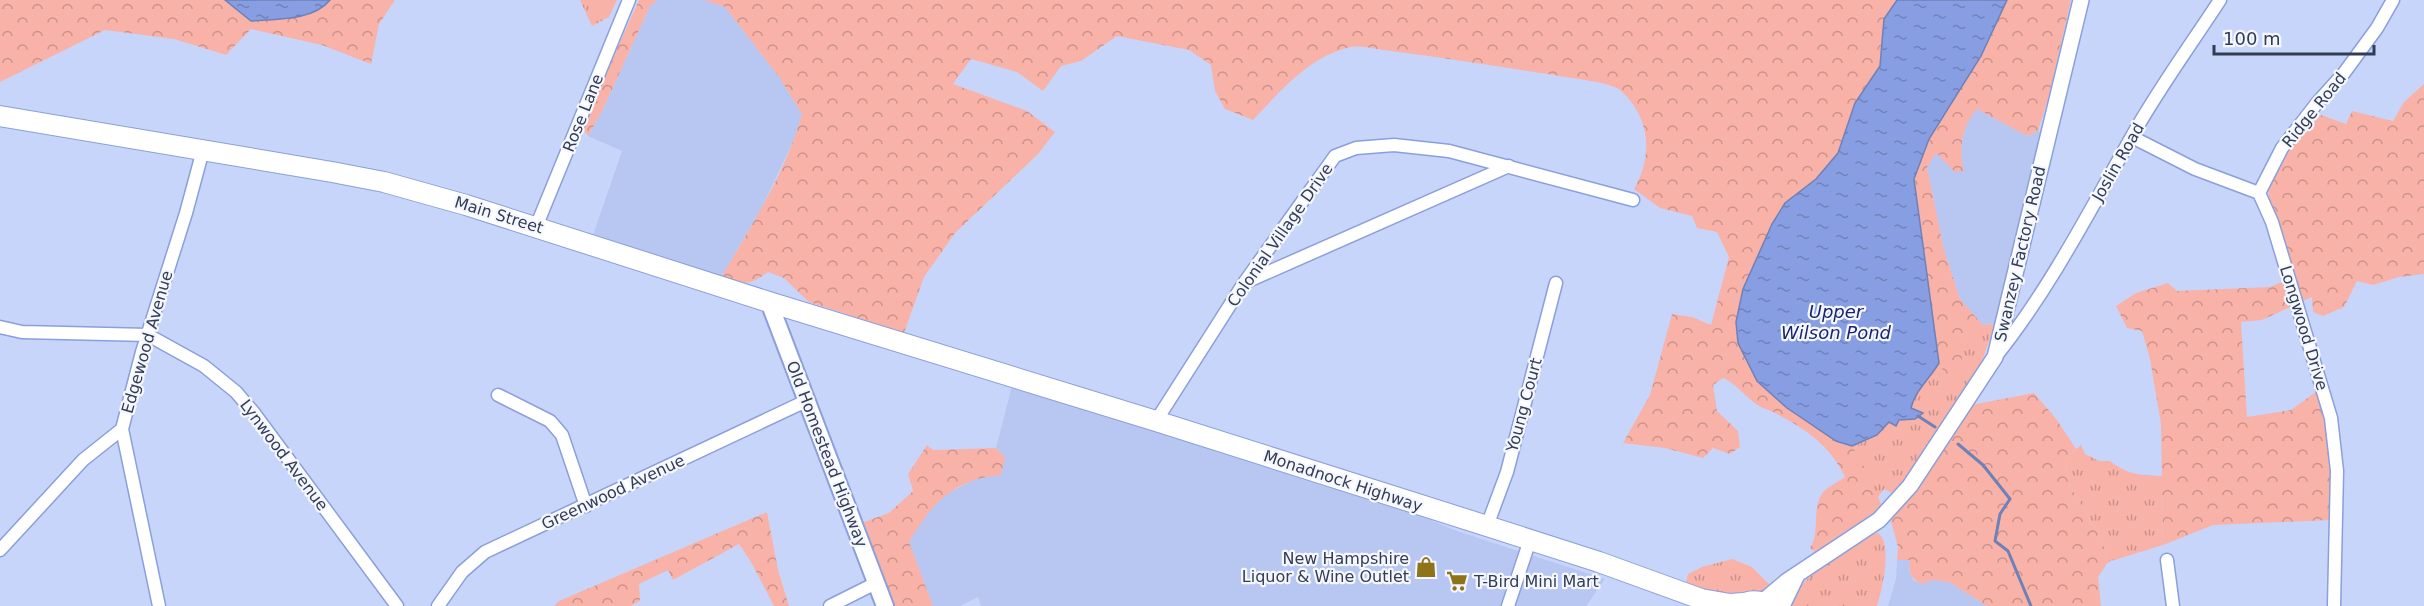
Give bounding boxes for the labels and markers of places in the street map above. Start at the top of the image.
place label: New Hampshire Liquor & Wine Outlet [1242,549,1409,586]
shop icon: New Hampshire Liquor & Wine Outlet [1414,555,1438,579]
supermarket icon: T-Bird Mini Mart [1445,569,1469,593]
place label: T-Bird Mini Mart [1473,572,1599,591]

